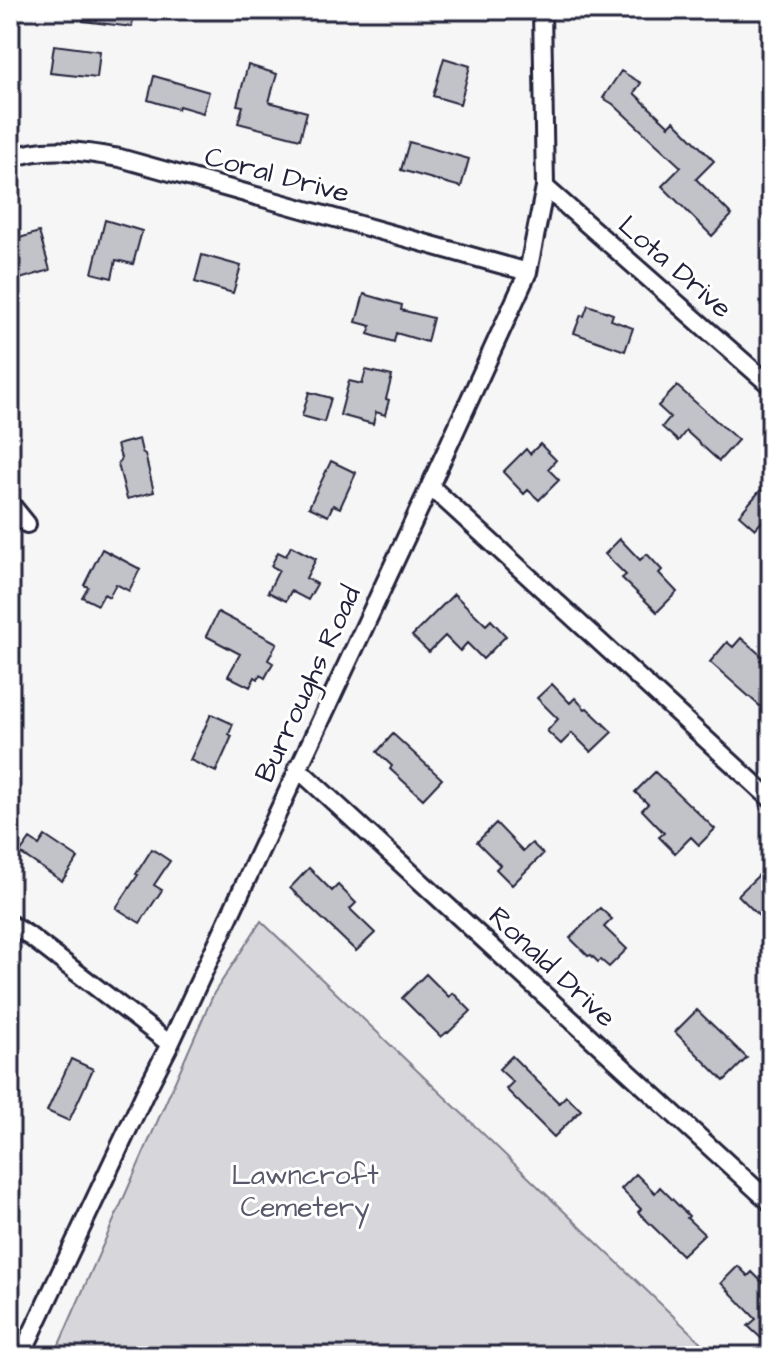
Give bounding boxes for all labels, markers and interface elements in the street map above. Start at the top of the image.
street label: Coral Drive [200,137,354,213]
street label: Lota Drive [610,207,740,327]
street label: Burroughs Road [245,579,372,789]
street label: Ronald Drive [480,898,624,1036]
park label: Lawncroft Cemetery [231,1156,379,1229]

